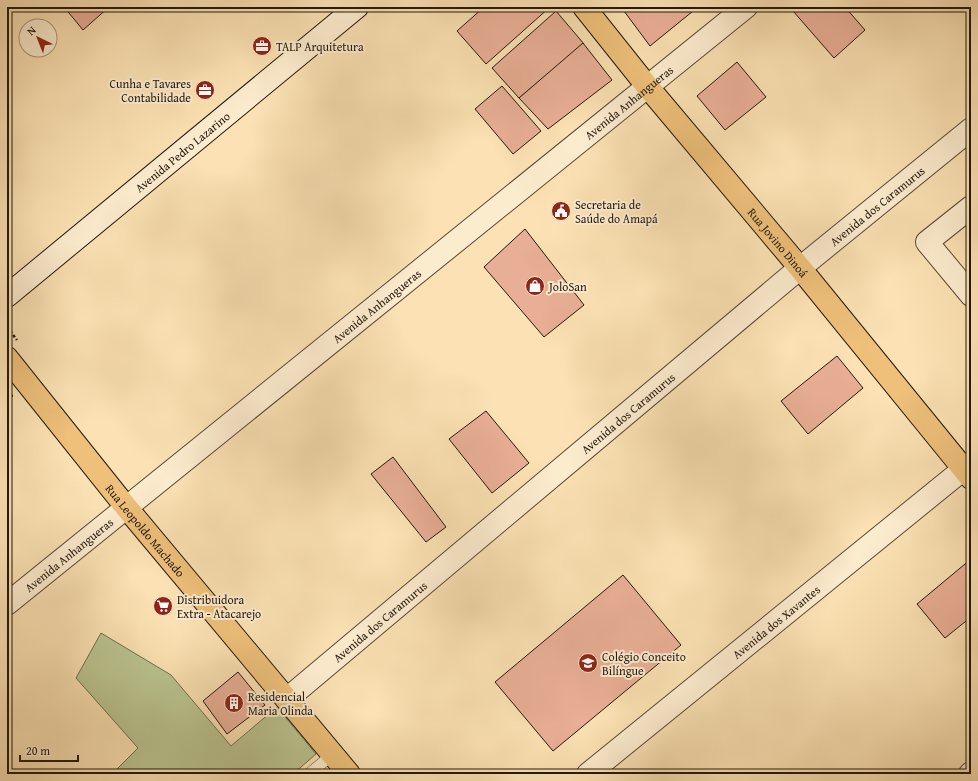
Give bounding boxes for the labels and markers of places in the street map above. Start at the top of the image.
office icon: TALP Arquitetura [251,35,273,57]
place label: TALP Arquitetura [276,38,364,55]
place label: Cunha e Tavares Contabilidade [110,75,191,106]
office icon: Cunha e Tavares Contabilidade [194,79,216,101]
place label: Secretaria de Saúde do Amapá [575,196,658,227]
public building icon: Secretaria de Saúde do Amapá [550,200,572,222]
shop icon: JoloSan [524,275,546,297]
place label: JoloSan [547,278,587,295]
place label: Distribuidora Extra - Atacarejo [177,591,261,622]
supermarket icon: Distribuidora Extra - Atacarejo [152,595,174,617]
place label: Colégio Conceito Bilíngue [602,648,686,679]
school or university icon: Colégio Conceito Bilíngue [577,652,599,674]
place label: Residencial Maria Olinda [248,688,313,719]
building icon: Residencial Maria Olinda [223,692,245,714]

